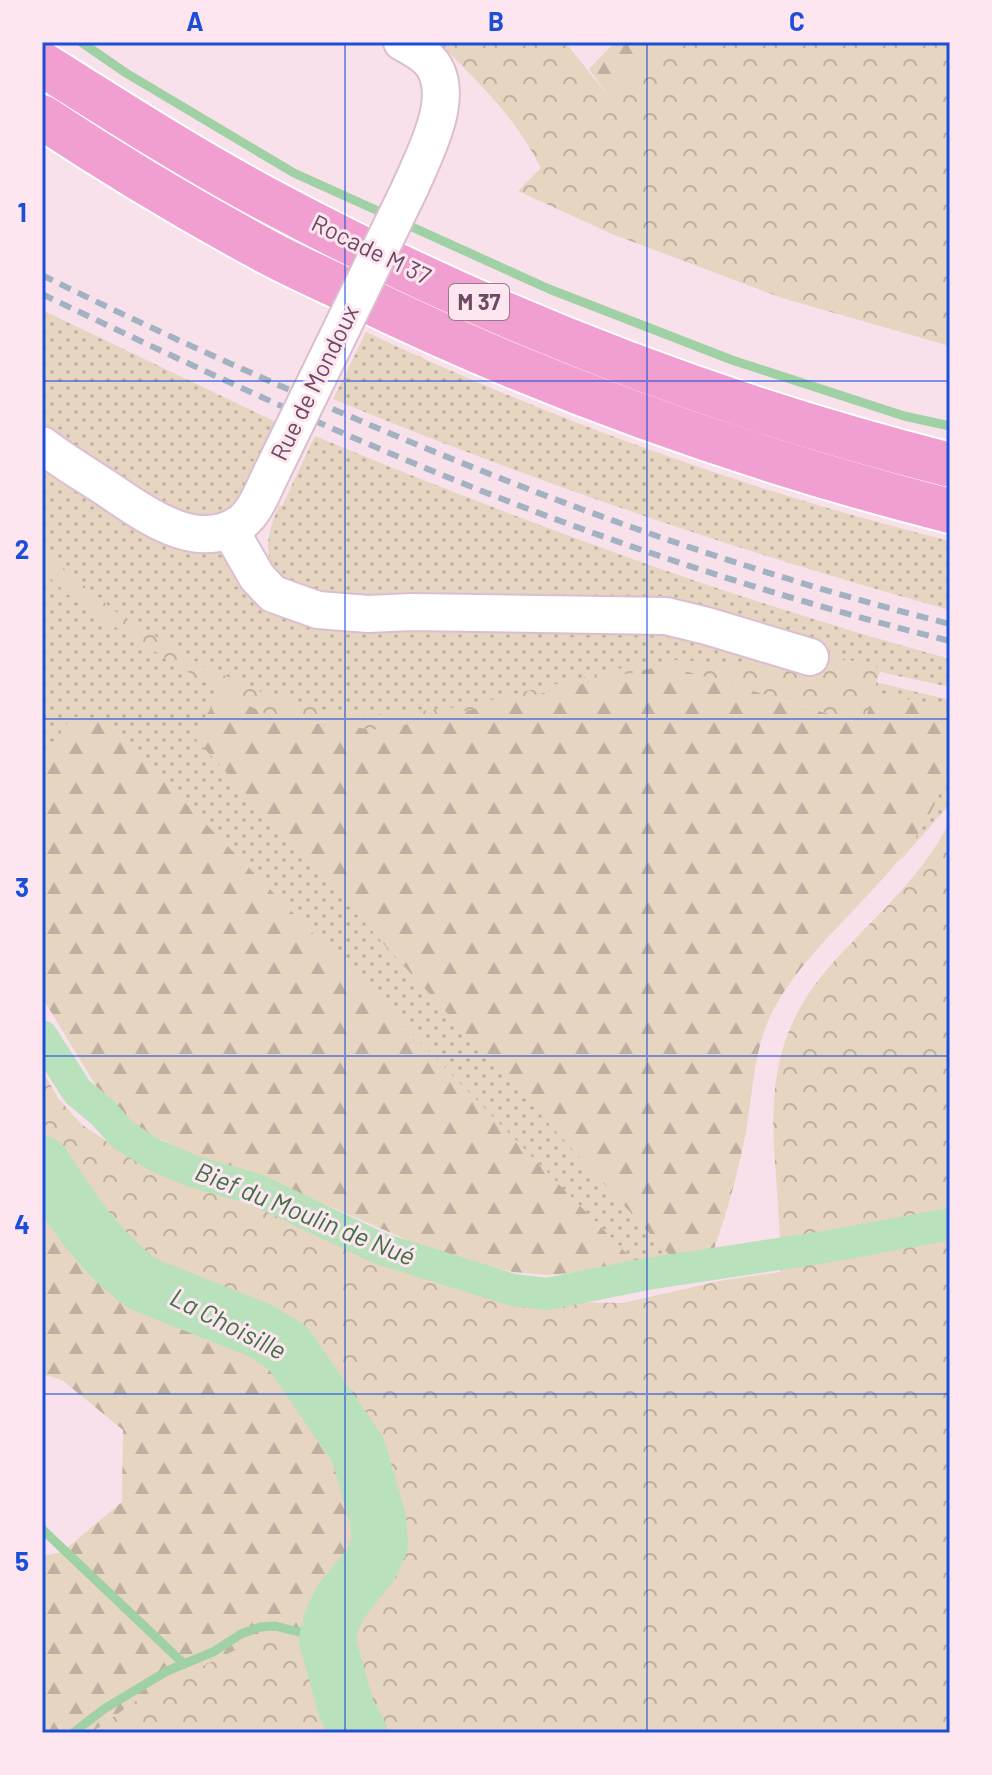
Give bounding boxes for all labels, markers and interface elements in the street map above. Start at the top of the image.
text: A [186,5,204,36]
text: B [488,5,504,36]
text: C [789,5,805,36]
text: 1 [17,196,27,227]
street label: Rocade M 37 [307,207,436,290]
road number: M 37 [449,284,509,320]
street label: Rue de Mondoux [264,300,364,465]
text: 2 [15,533,29,564]
text: 3 [15,871,29,902]
water label: Bief du Moulin de Nué [191,1154,420,1271]
text: 4 [14,1208,30,1239]
water label: La Choisille [166,1280,292,1365]
text: 5 [15,1545,29,1576]

